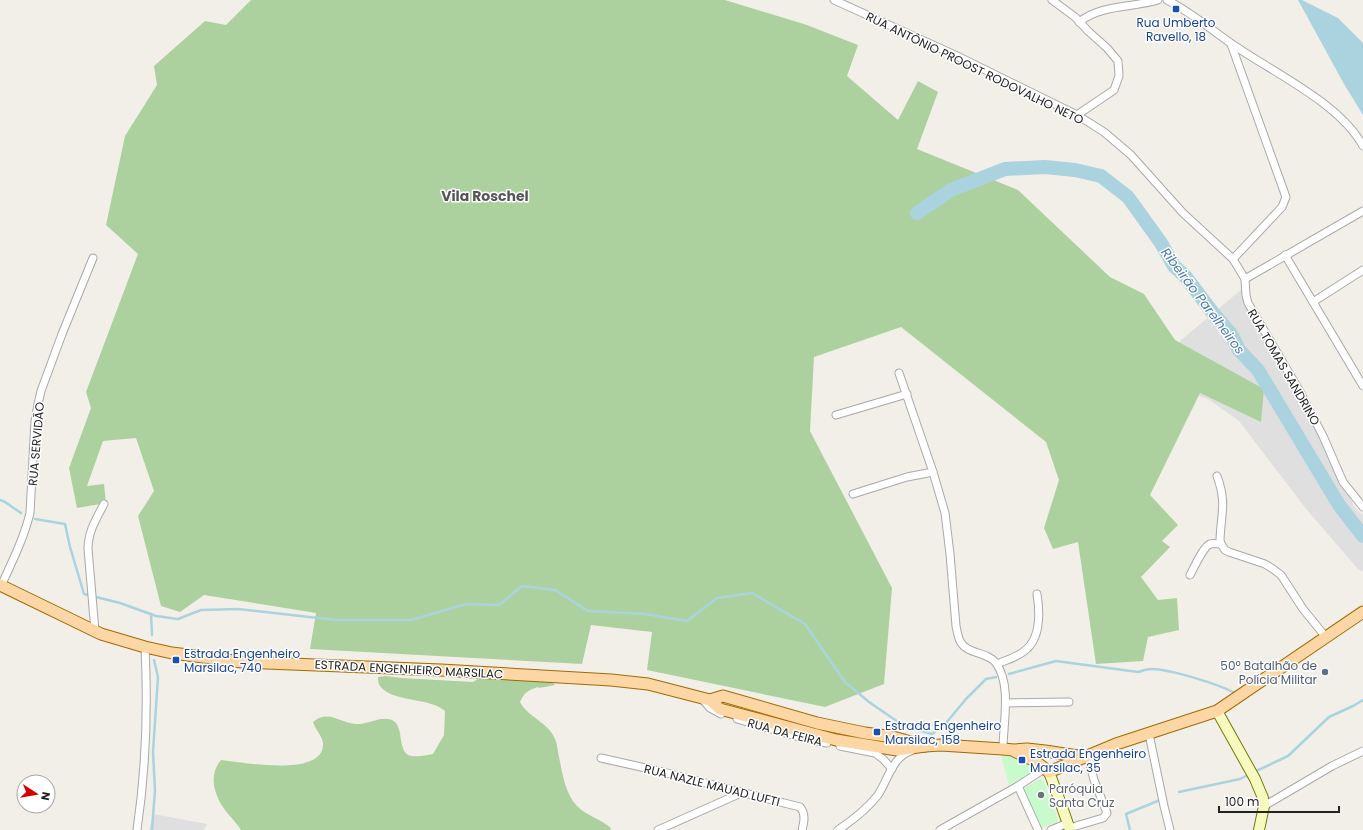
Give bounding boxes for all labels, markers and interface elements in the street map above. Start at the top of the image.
marker: Rua Umberto Ravello, 18 [1171,4,1181,14]
street label: RUA ANTÔNIO PROOST RODOVALHO NETO [863,8,1087,128]
place label: Rua Umberto Ravello, 18 [1137,14,1216,45]
district label: Vila Roschel [441,186,529,206]
water label: Ribeirão Parelheiros [1157,244,1250,358]
street label: RUA TOMAS SANDRINO [1244,306,1324,428]
street label: RUA SERVIDÃO [24,401,48,487]
place label: Estrada Engenheiro Marsilac, 740 [184,645,300,676]
marker: Estrada Engenheiro Marsilac, 740 [171,655,181,665]
street label: ESTRADA ENGENHEIRO MARSILAC [314,656,504,682]
place label: 50º Batalhão de Polícia Militar [1220,657,1318,688]
marker: 50º Batalhão de Polícia Militar [1320,667,1330,677]
street label: RUA DA FEIRA [746,714,824,750]
place label: Estrada Engenheiro Marsilac, 158 [885,717,1001,748]
marker: Estrada Engenheiro Marsilac, 158 [872,727,882,737]
place label: Estrada Engenheiro Marsilac, 35 [1030,745,1146,776]
marker: Estrada Engenheiro Marsilac, 35 [1017,755,1027,765]
street label: RUA NAZLE MAUAD LUFTI [642,760,782,810]
north arrow [16,774,56,814]
place label: Paróquia Santa Cruz [1049,780,1114,811]
scale bar [1219,788,1339,814]
text: N [37,790,54,802]
marker: Paróquia Santa Cruz [1036,790,1046,800]
text: 100 m [1225,793,1259,810]

